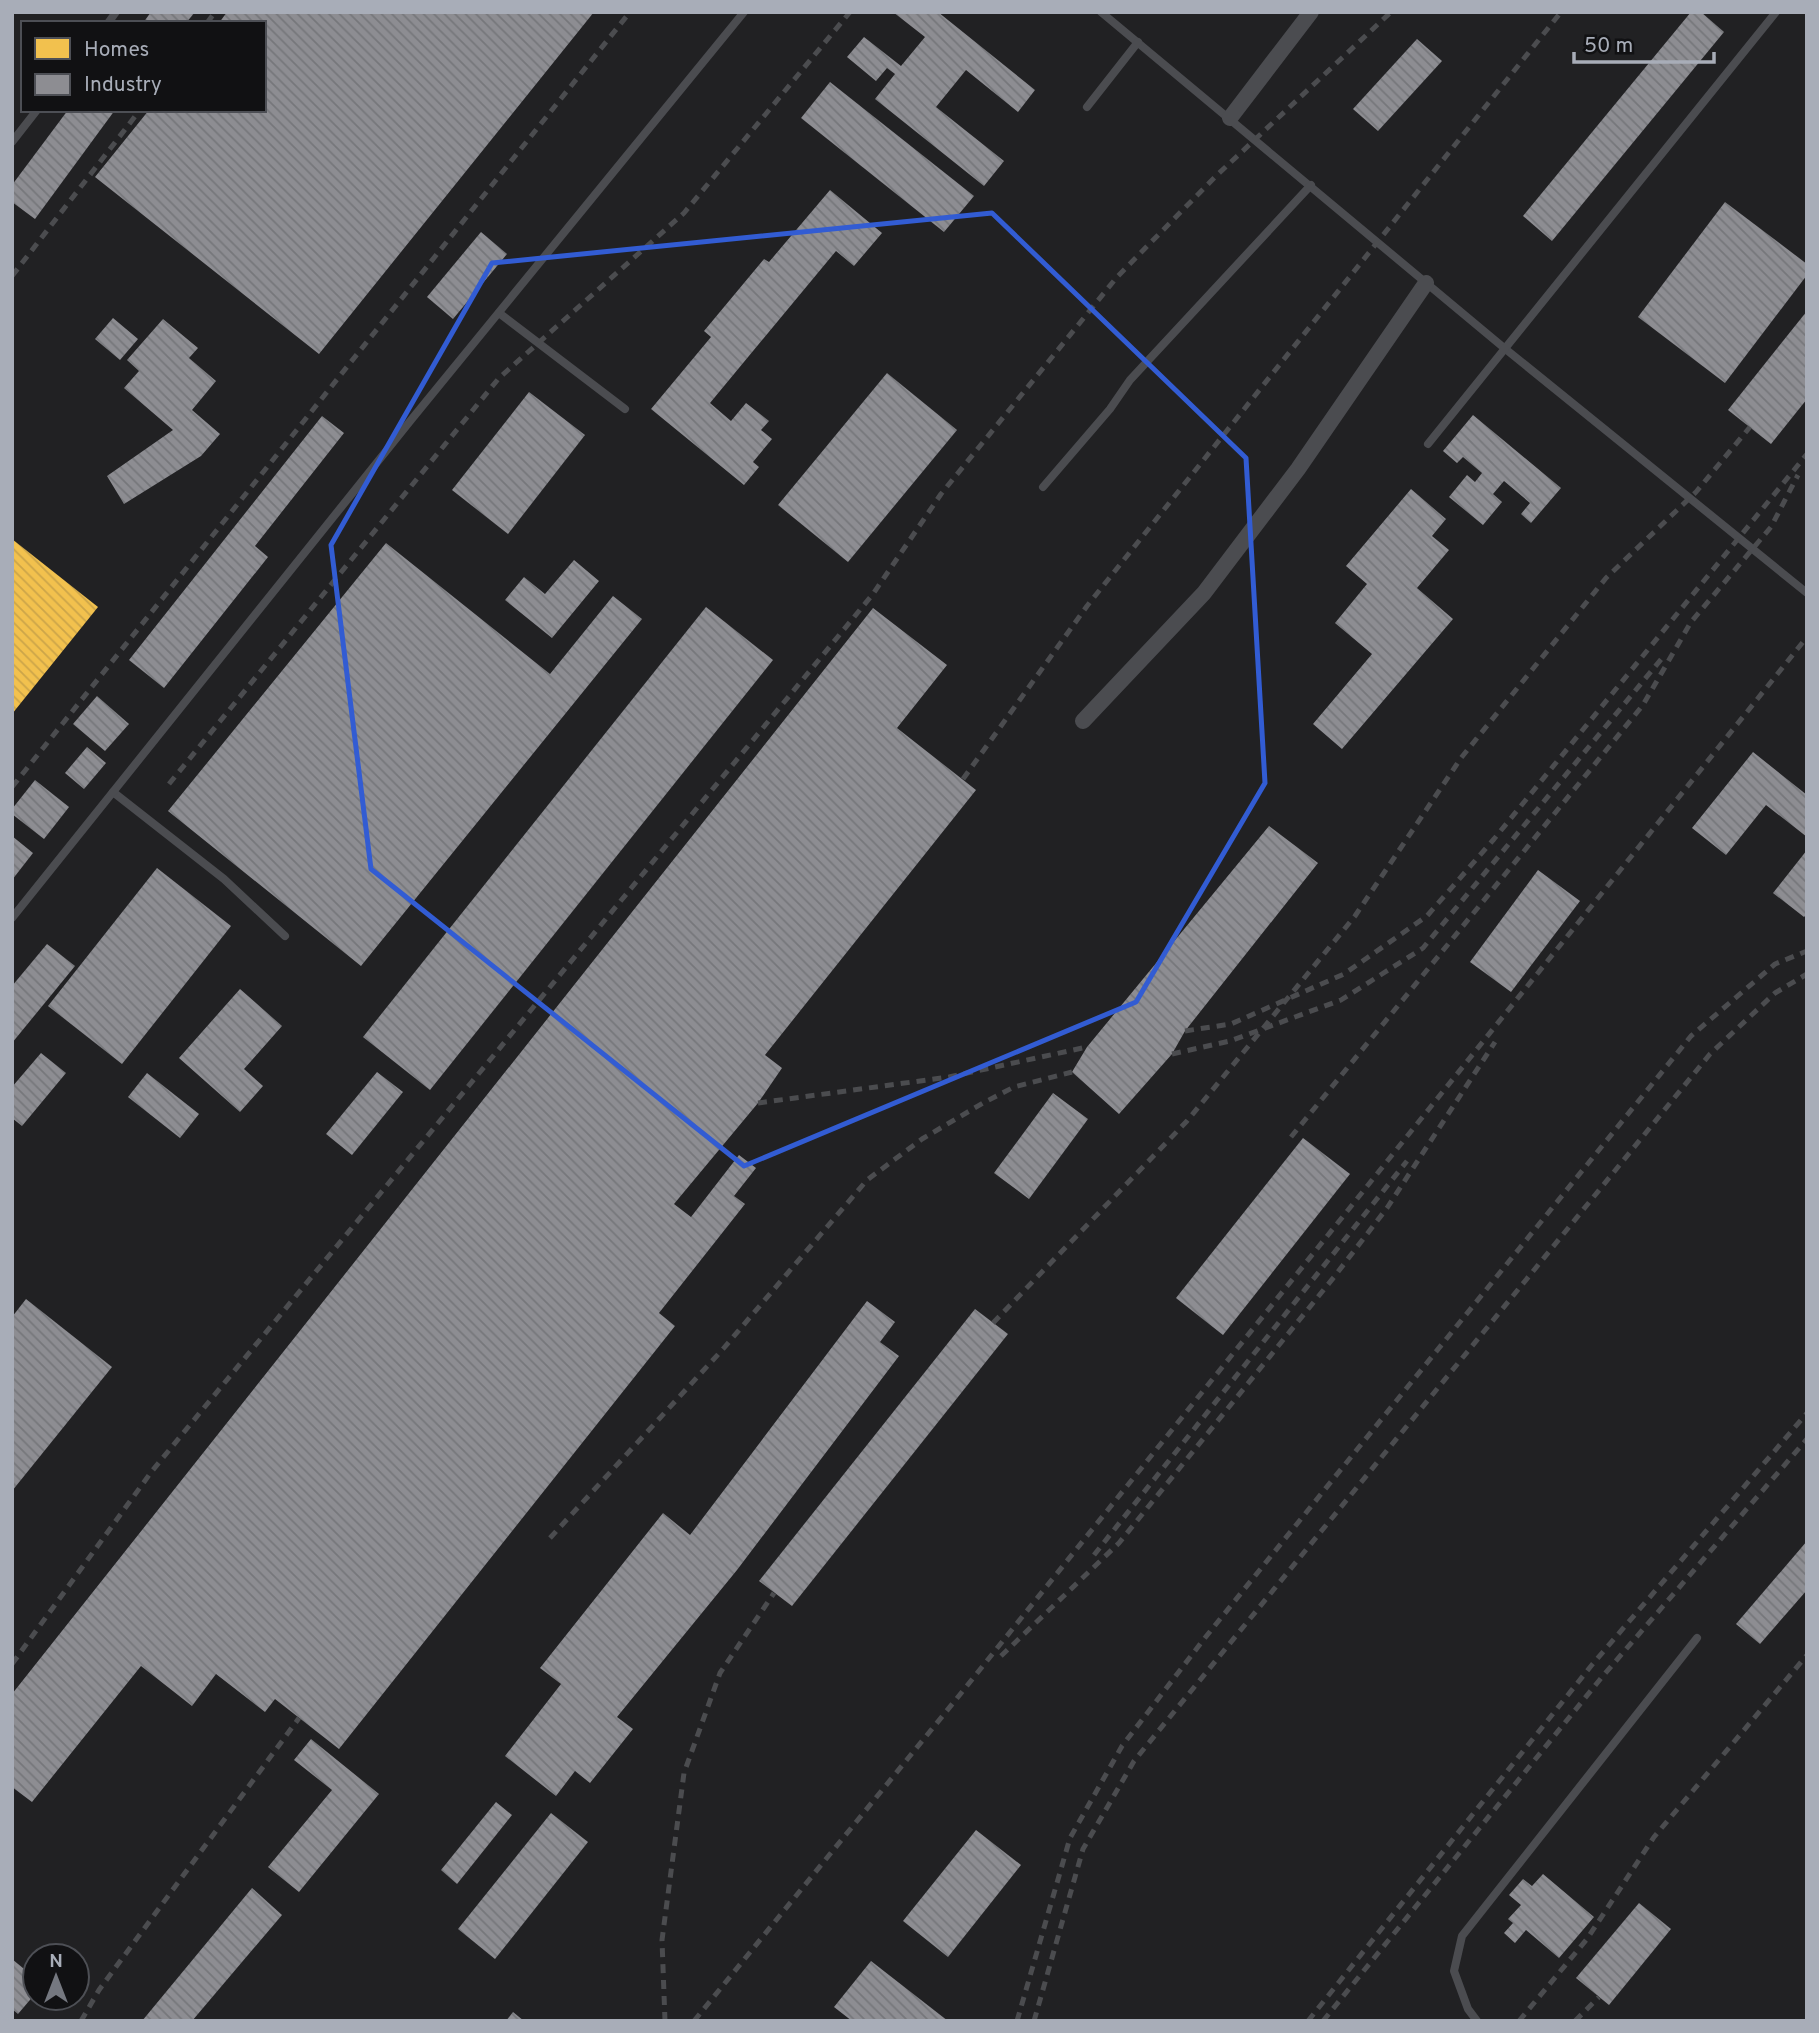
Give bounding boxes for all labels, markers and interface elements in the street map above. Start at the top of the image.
legend [21,21,266,112]
scale bar [1574,21,1714,65]
text: 50 m [1584,33,1633,60]
text: Homes [84,37,149,64]
text: Industry [84,72,162,99]
north arrow [21,1942,91,2012]
text: N [49,1950,63,1974]

